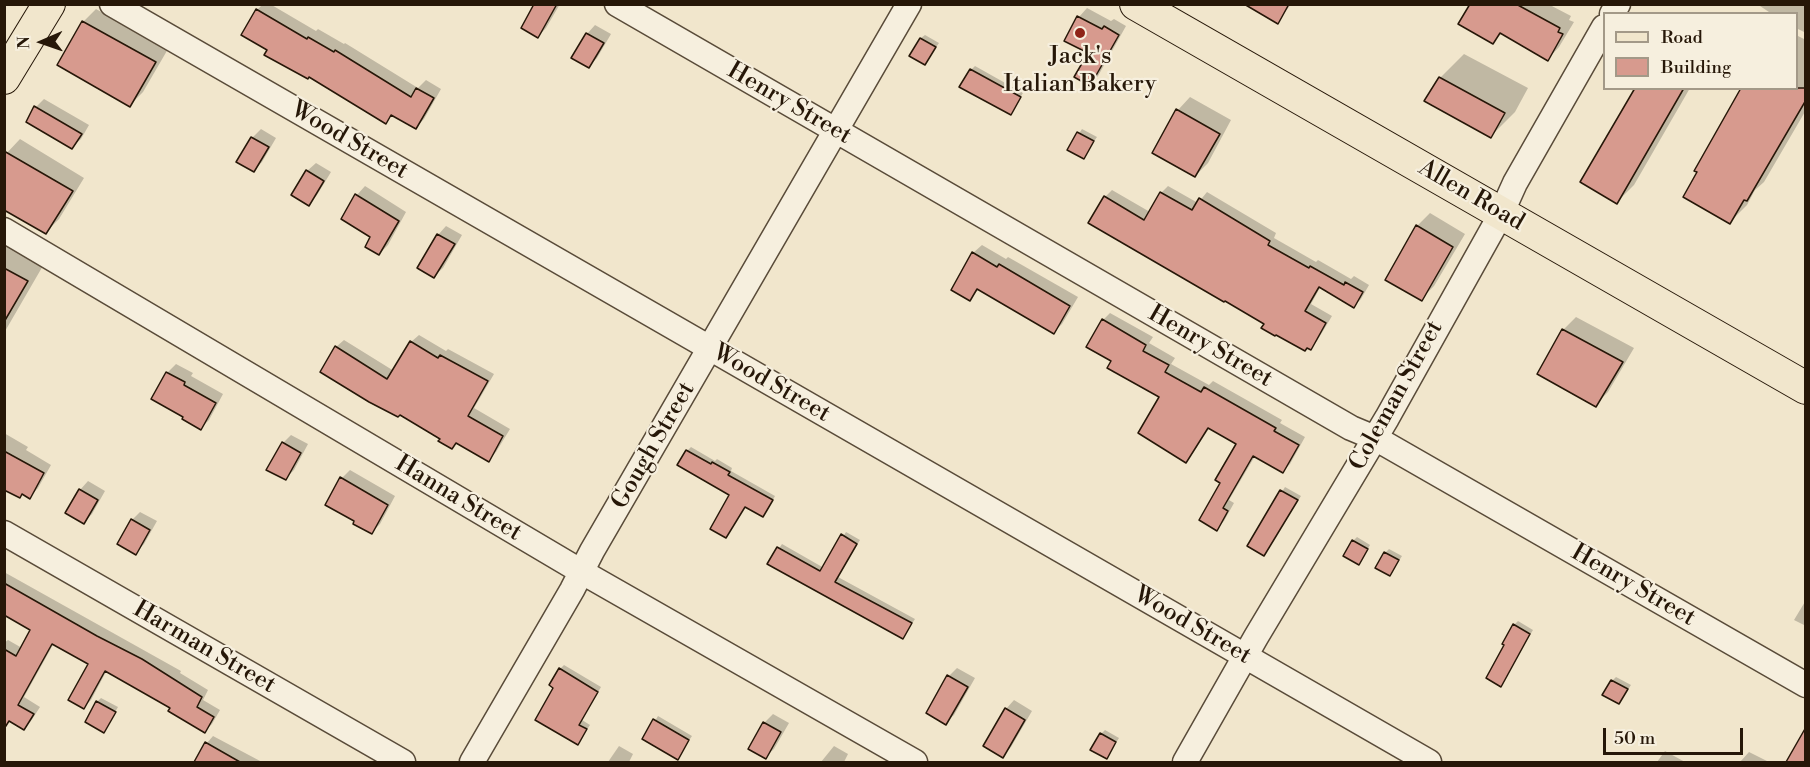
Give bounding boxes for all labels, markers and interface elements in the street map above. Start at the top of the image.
north arrow [12,12,72,72]
legend [1603,12,1798,90]
marker: Jack's Italian Bakery [1073,26,1087,40]
text: Road [1661,26,1703,49]
text: N [14,36,34,49]
place label: Jack's Italian Bakery [1004,43,1156,99]
text: Building [1661,56,1731,79]
street label: Henry Street [722,57,856,151]
street label: Wood Street [285,96,413,186]
street label: Allen Road [1413,154,1529,238]
street label: Henry Street [1143,300,1277,394]
street label: Coleman Street [1344,316,1450,476]
street label: Wood Street [707,339,835,429]
street label: Gough Street [606,377,702,515]
street label: Hanna Street [390,450,526,548]
street label: Henry Street [1566,539,1700,633]
street label: Wood Street [1128,581,1256,671]
street label: Harman Street [128,596,280,700]
scale bar [1606,716,1746,754]
text: 50 m [1614,727,1655,750]

